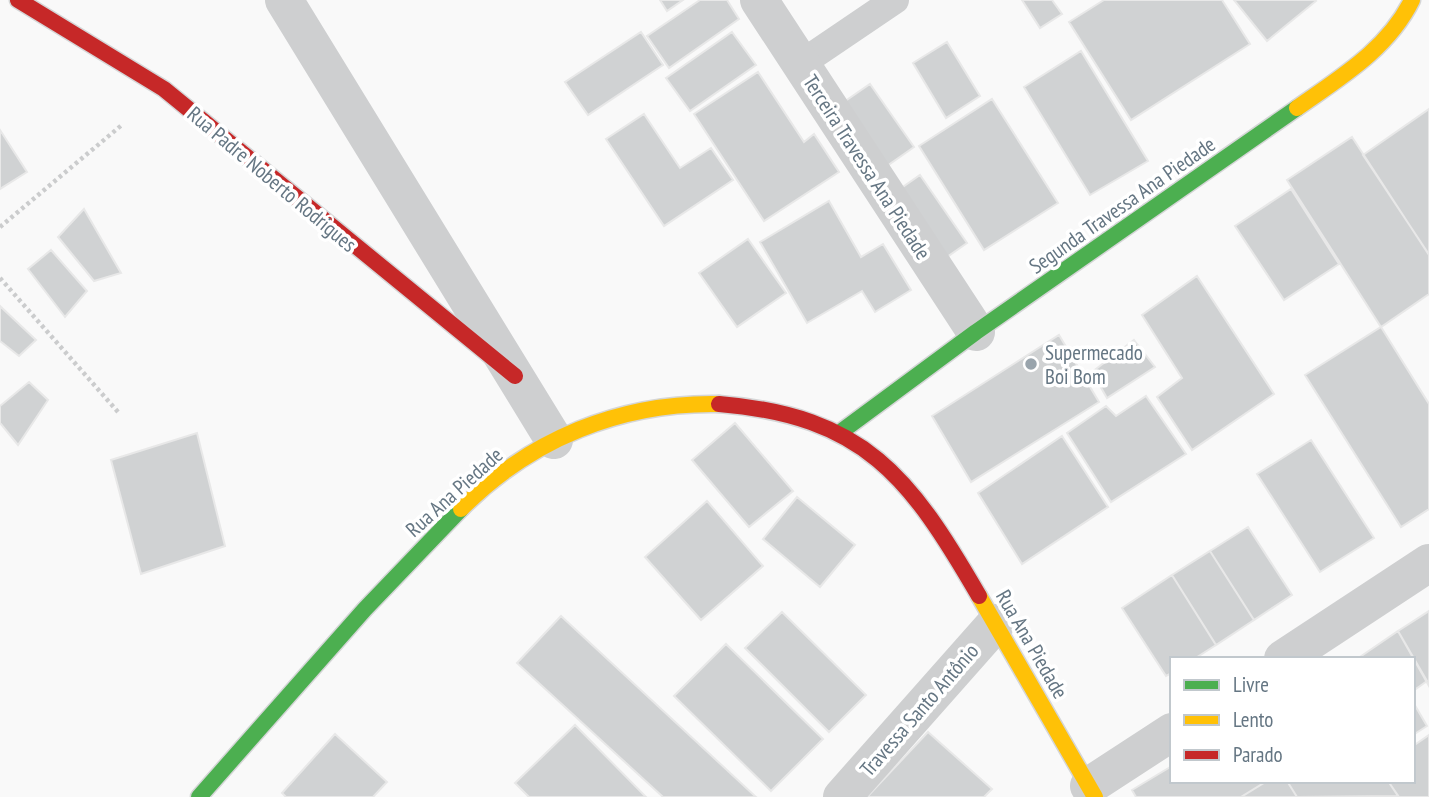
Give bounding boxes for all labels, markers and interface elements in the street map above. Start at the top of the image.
street label: Terceira Travessa Ana Piedade [797,69,937,265]
street label: Rua Padre Noberto Rodrigues [182,100,362,258]
street label: Segunda Travessa Ana Piedade [1024,130,1220,280]
place label: Supermecado Boi Bom [1045,339,1143,390]
marker: Supermecado Boi Bom [1023,356,1039,372]
street label: Rua Ana Piedade [400,441,508,543]
street label: Rua Ana Piedade [990,585,1074,703]
street label: Travessa Santo Antônio [854,638,984,782]
legend [1170,657,1415,783]
text: Livre [1233,671,1269,698]
text: Lento [1233,706,1273,733]
text: Parado [1233,741,1283,768]

